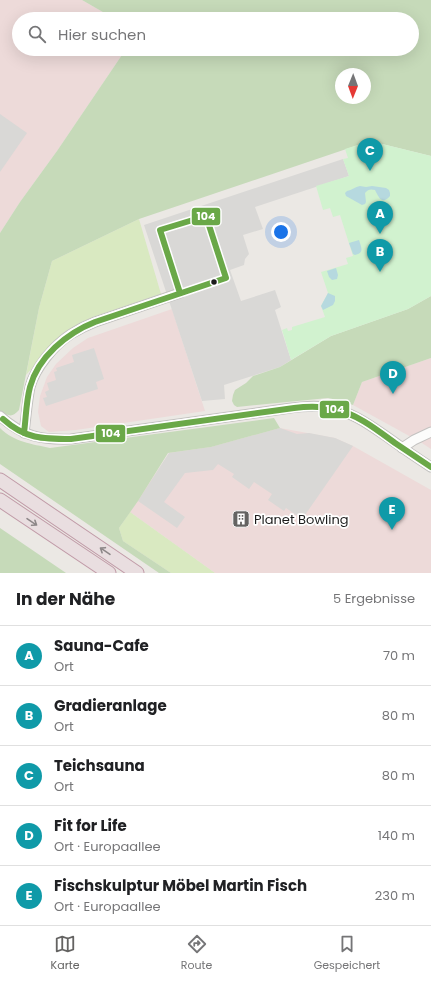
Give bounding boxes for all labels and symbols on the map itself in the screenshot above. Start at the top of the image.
north arrow [335,68,371,104]
pin: C [357,138,383,171]
pin: A [367,201,393,234]
line badge: 104 [191,207,221,226]
text: 104 [197,208,216,224]
your location [271,222,291,242]
pin: B [367,239,393,272]
unlabelled marker [209,277,219,287]
pin: D [380,361,406,394]
line badge: 104 [319,400,350,419]
text: 104 [326,401,345,417]
line badge: 104 [95,424,126,443]
text: 104 [102,425,121,441]
pin: E [379,497,405,530]
building icon: Planet Bowling [231,509,251,529]
place label: Planet Bowling [254,510,349,529]
one-way arrow [27,517,38,526]
one-way arrow [99,547,110,555]

